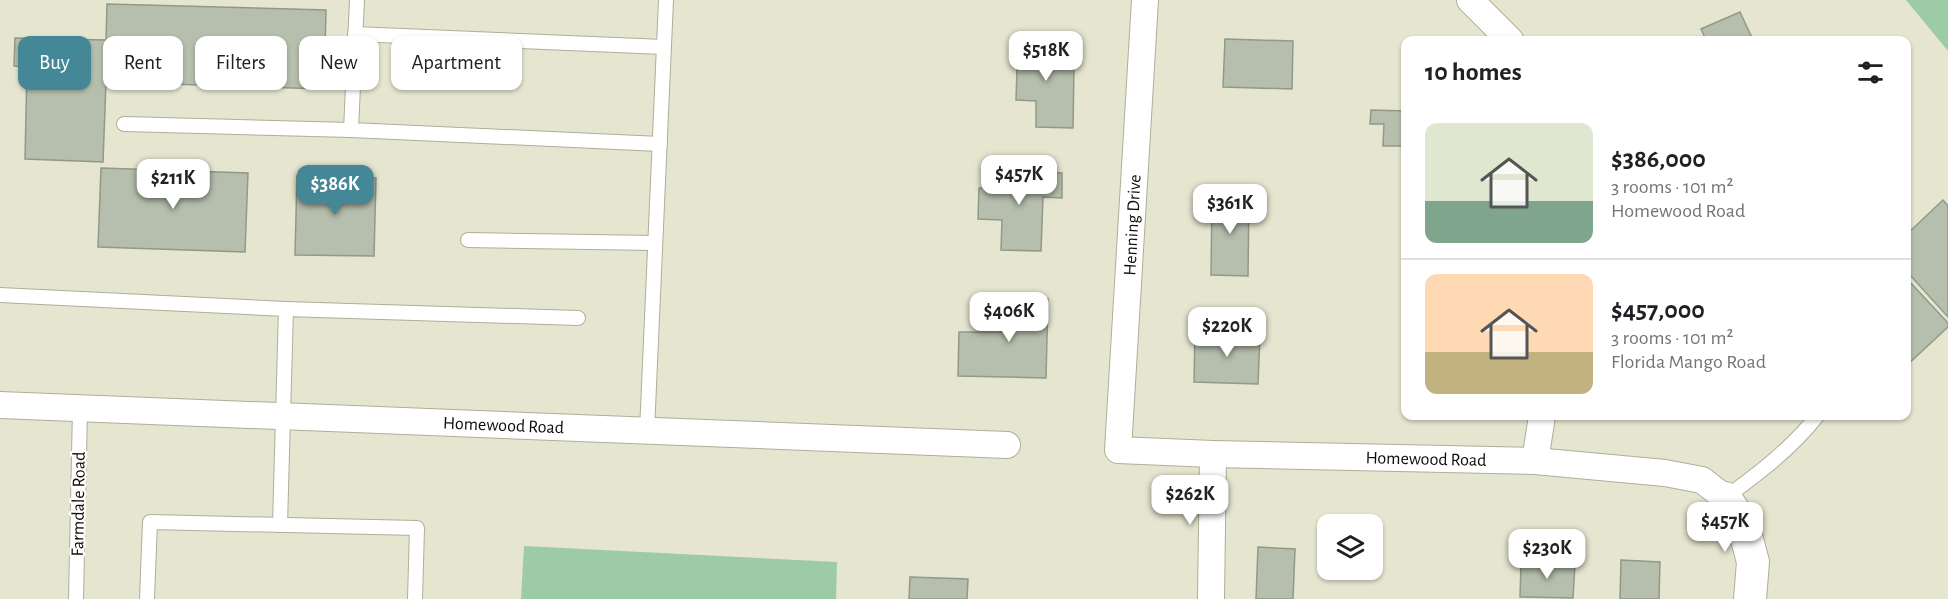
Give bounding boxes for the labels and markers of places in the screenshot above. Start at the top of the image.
pin: $518K [1004,31,1088,82]
pin: $457K [977,155,1061,206]
pin: $211K [131,159,215,210]
pin: $386K [293,165,377,216]
pin: $361K [1188,184,1272,235]
pin: $406K [967,292,1051,343]
pin: $220K [1185,307,1269,358]
pin: $262K [1148,475,1232,526]
pin: $457K [1683,502,1767,553]
pin: $230K [1505,529,1589,580]

